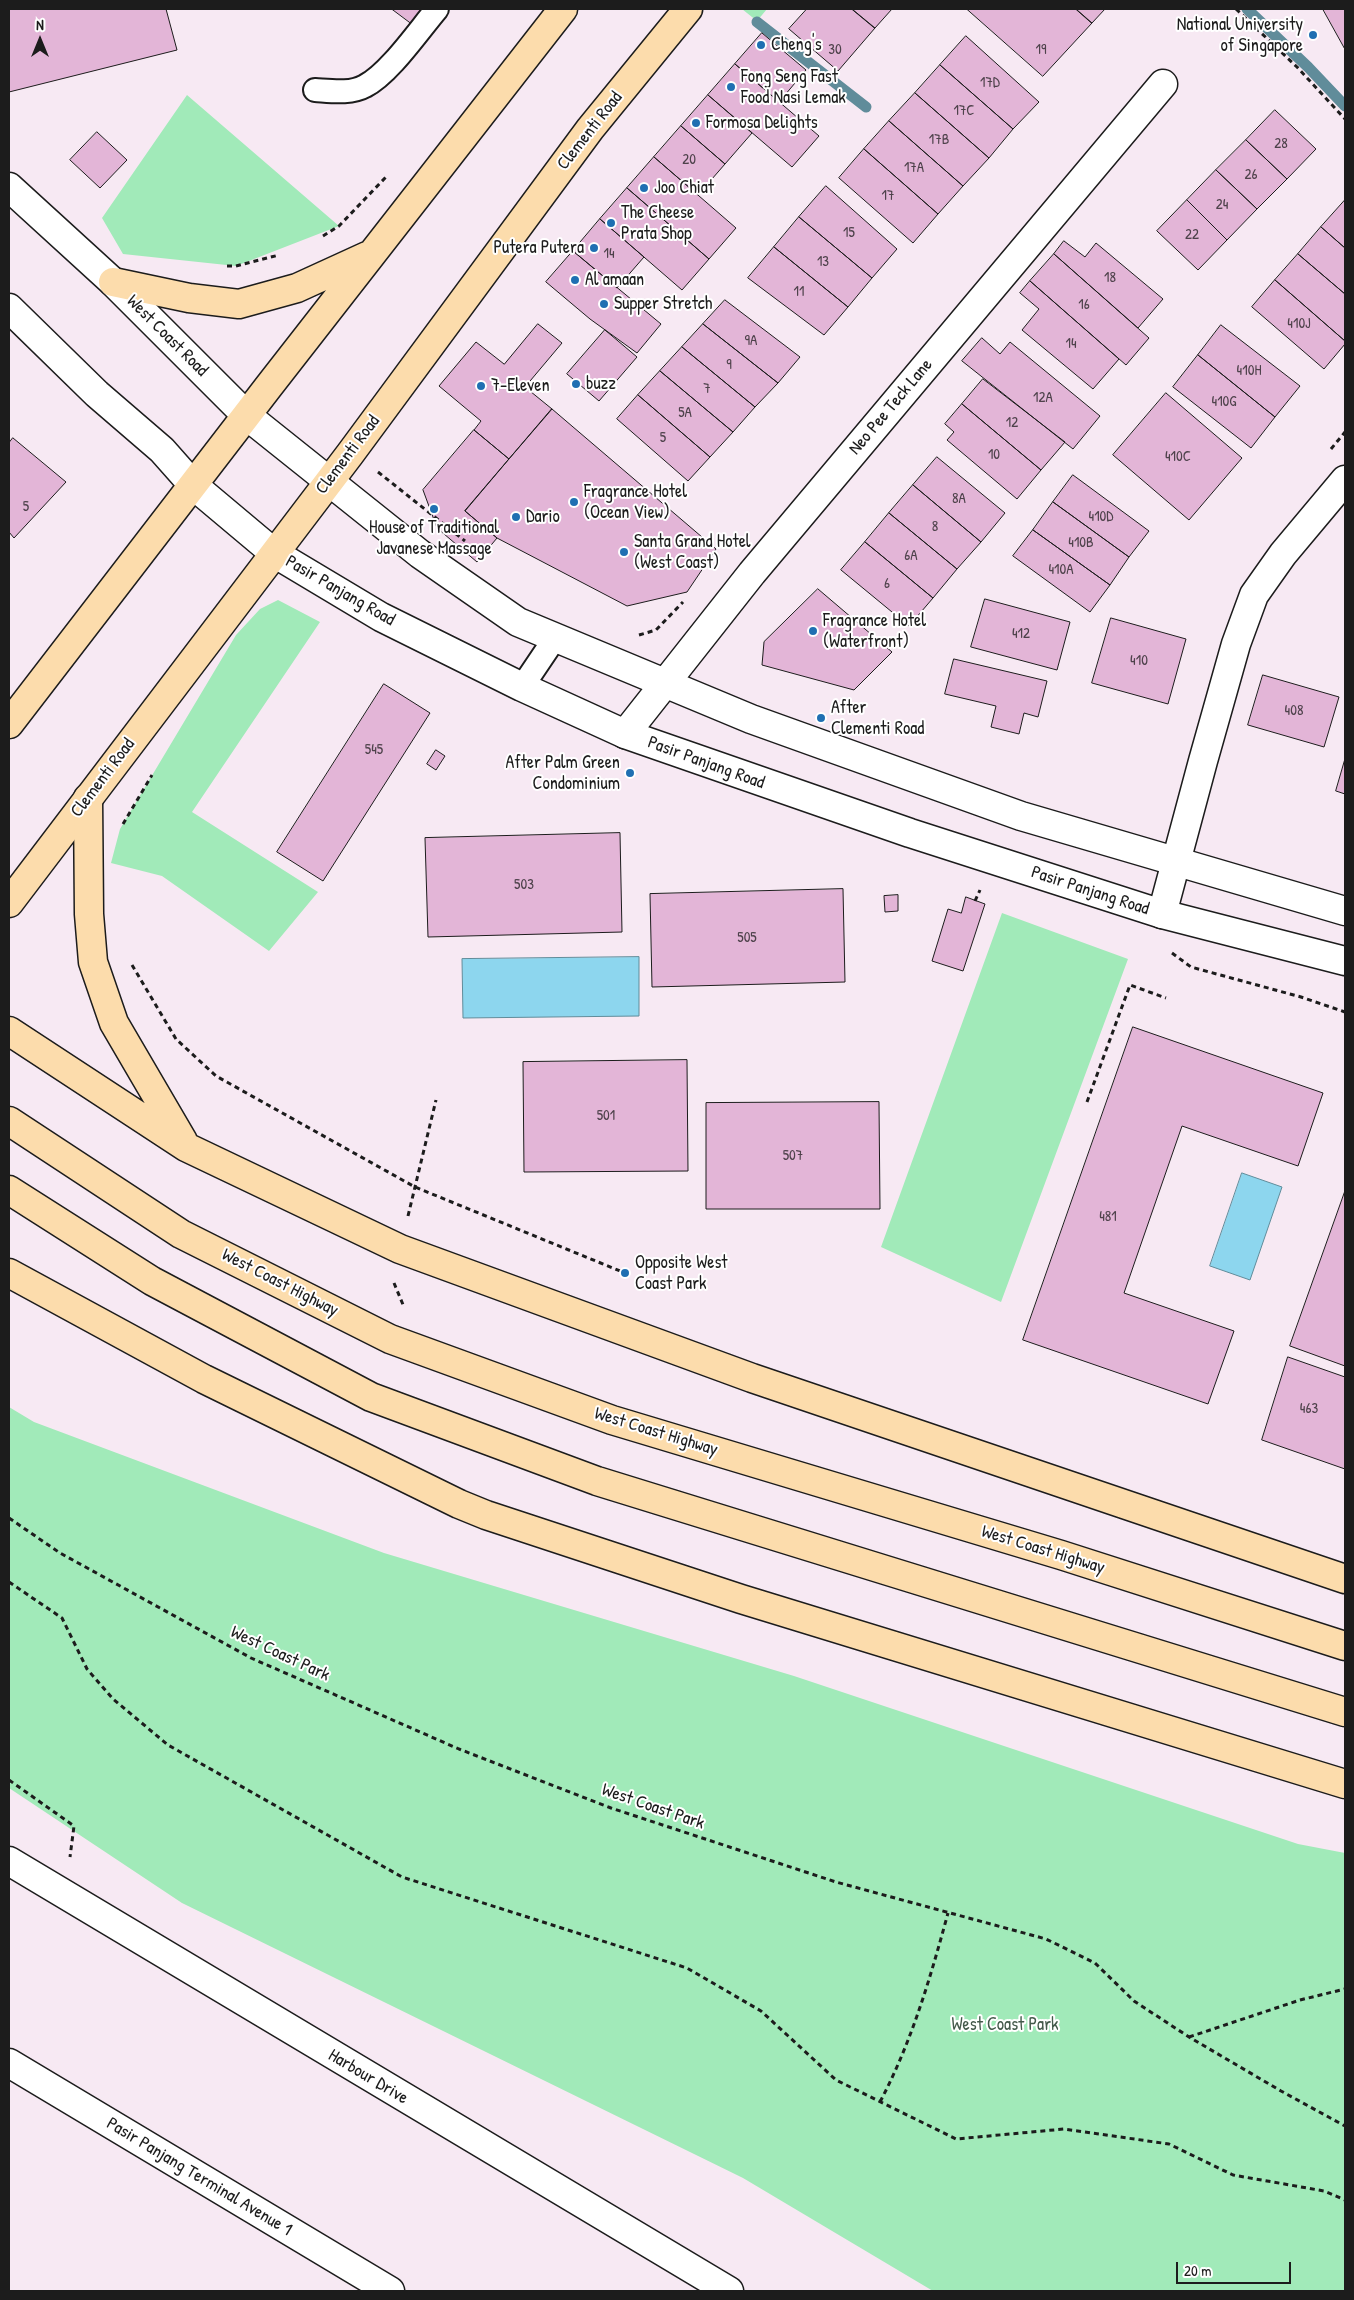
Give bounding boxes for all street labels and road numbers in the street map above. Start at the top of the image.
street label: Clementi Road [553,88,627,174]
street label: West Coast Road [122,291,212,381]
street label: Neo Pee Teck Lane [845,355,937,459]
street label: Clementi Road [311,411,385,499]
street label: Pasir Panjang Road [281,551,399,631]
street label: Pasir Panjang Road [645,732,767,794]
street label: Clementi Road [66,734,140,822]
street label: Pasir Panjang Road [1028,862,1152,920]
street label: West Coast Highway [218,1244,342,1322]
street label: West Coast Highway [592,1403,720,1461]
street label: West Coast Highway [979,1521,1107,1579]
street label: West Coast Park [227,1622,333,1686]
street label: West Coast Park [599,1779,707,1835]
street label: Harbour Drive [324,2045,412,2109]
street label: Pasir Panjang Terminal Avenue 1 [102,2113,296,2241]

